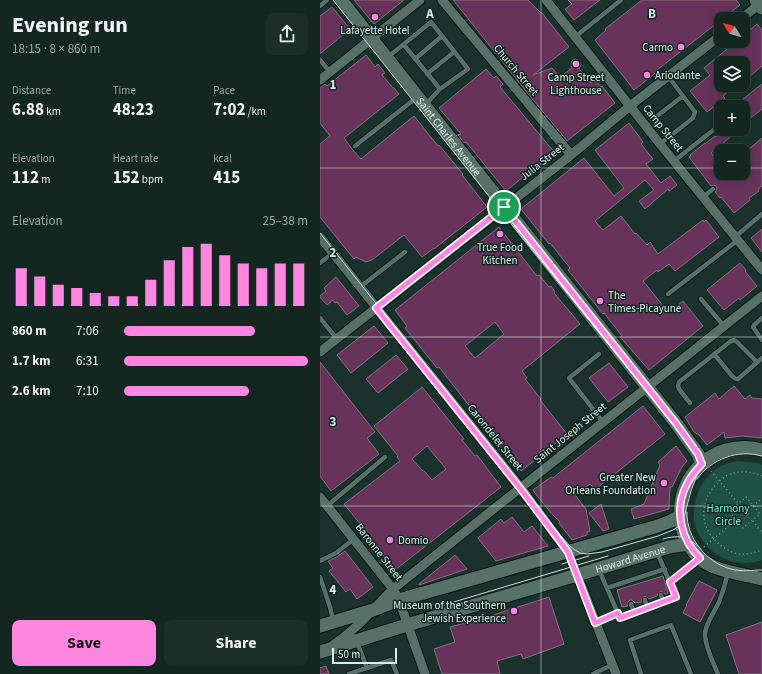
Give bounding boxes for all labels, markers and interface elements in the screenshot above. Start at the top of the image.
text: A [425,5,434,23]
text: B [648,5,656,23]
text: Evening run [12,9,128,41]
marker: Lafayette Hotel [370,12,380,22]
north arrow [714,12,750,48]
map controls [714,12,750,180]
button: share [266,13,308,55]
place label: Lafayette Hotel [340,23,410,38]
text: 18:15 · 8 × 860 m [12,40,100,58]
place label: Carmo [642,40,673,55]
street label: Church Street [490,41,542,99]
marker: Carmo [676,42,686,52]
button: layers [714,56,750,92]
marker: Camp Street Lighthouse [571,59,581,69]
place label: Ariodante [655,68,701,83]
place label: Camp Street Lighthouse [548,70,605,98]
marker: Ariodante [642,70,652,80]
text: 1 [330,76,337,94]
text: Distance [12,83,51,98]
text: Time [113,83,136,98]
text: Pace [213,83,235,98]
street label: Saint Charles Avenue [413,94,485,179]
text: 6.88 [12,98,44,122]
text: 48:23 [113,98,154,122]
text: 7:02 [213,98,245,122]
button: + [714,100,750,136]
street label: Camp Street [639,101,687,155]
text: km [44,104,61,119]
text: /km [245,104,266,119]
street label: Julia Street [517,140,567,184]
button: − [714,144,750,180]
text: Elevation [12,151,55,166]
text: Heart rate [113,151,158,166]
text: kcal [213,151,232,166]
text: 112 [12,166,39,190]
text: 152 [113,166,140,190]
text: 415 [213,166,240,190]
text: m [39,172,50,187]
text: bpm [140,172,163,187]
pin [487,190,521,224]
icon: arrive [493,196,515,218]
text: Elevation [12,212,63,230]
text: 25–38 m [263,212,308,230]
marker: True Food Kitchen [495,229,505,239]
place label: True Food Kitchen [477,240,523,268]
text: 2 [330,244,337,262]
place label: The Times-Picayune [608,288,682,316]
marker: The Times-Picayune [595,296,605,306]
text: 860 m [12,322,46,340]
text: 7:06 [76,322,99,340]
text: 1.7 km [12,352,51,370]
text: 6:31 [76,352,99,370]
text: 2.6 km [12,382,51,400]
text: 7:10 [76,382,99,400]
street label: Saint Joseph Street [531,399,610,467]
street label: Carondelet Street [464,401,526,473]
text: 3 [330,413,337,431]
place label: Greater New Orleans Foundation [565,470,656,498]
marker: Greater New Orleans Foundation [659,478,669,488]
park label: Harmony Circle [707,501,749,529]
street label: Baronne Street [352,520,406,584]
place label: Domio [398,533,429,548]
marker: Domio [385,535,395,545]
street label: Howard Avenue [593,541,668,577]
text: 4 [330,581,337,599]
place label: Museum of the Southern Jewish Experience [393,598,507,626]
marker: Museum of the Southern Jewish Experience [509,606,519,616]
button: Save [12,620,156,666]
button: Share [164,620,308,666]
scale bar [332,646,397,665]
text: 50 m [338,647,360,662]

